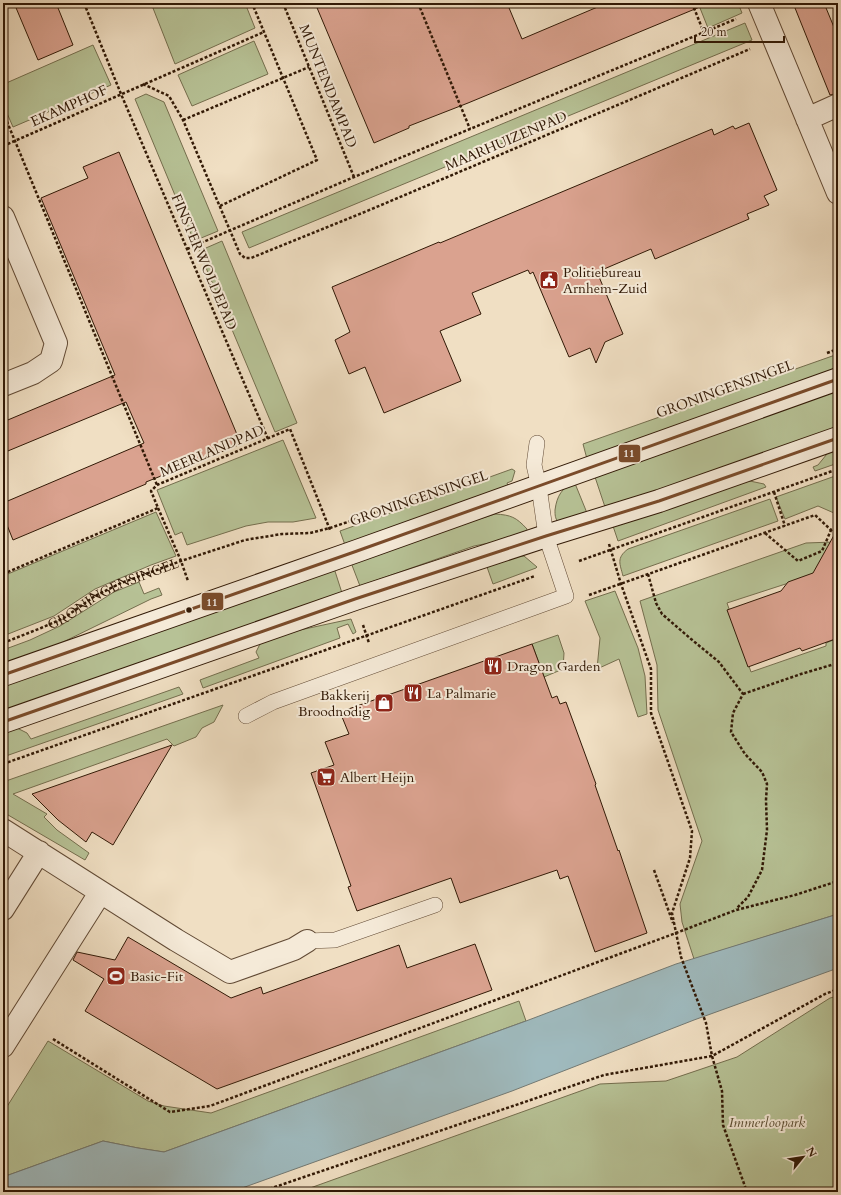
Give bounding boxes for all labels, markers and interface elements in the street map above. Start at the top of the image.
scale bar [695,18,784,44]
street label: MUNTENDAMPAD [295,21,361,151]
text: 20 m [701,24,728,40]
street label: EKAMPHOF [28,81,110,131]
street label: MAARHUIZENPAD [442,107,570,175]
street label: FINSTERWOLDEPAD [167,191,241,333]
place label: Politiebureau Arnhem-Zuid [563,263,648,298]
public building icon: Politiebureau Arnhem-Zuid [538,269,560,291]
street label: GRONINGENSINGEL [654,355,797,423]
street label: MEERLANDPAD [157,420,267,482]
line badge: 11 [618,444,641,463]
text: 11 [623,446,635,461]
street label: GRONINGENSINGEL [347,465,491,531]
street label: GRONINGENSINGEL [44,553,182,634]
line badge: 11 [201,592,224,611]
text: 11 [206,595,218,610]
unlabelled marker [184,605,194,615]
restaurant icon: Dragon Garden [482,655,504,677]
place label: Dragon Garden [507,657,601,676]
restaurant icon: La Palmarie [402,682,424,704]
place label: La Palmarie [427,684,496,703]
place label: Bakkerij Broodnodig [298,686,370,721]
shop icon: Bakkerij Broodnodig [373,692,395,714]
supermarket icon: Albert Heijn [315,766,337,788]
place label: Albert Heijn [340,768,415,787]
sports icon: Basic-Fit [105,965,127,987]
place label: Basic-Fit [130,967,184,986]
park label: Immerloopark [729,1113,805,1132]
north arrow [783,1137,823,1177]
text: N [802,1144,820,1161]

